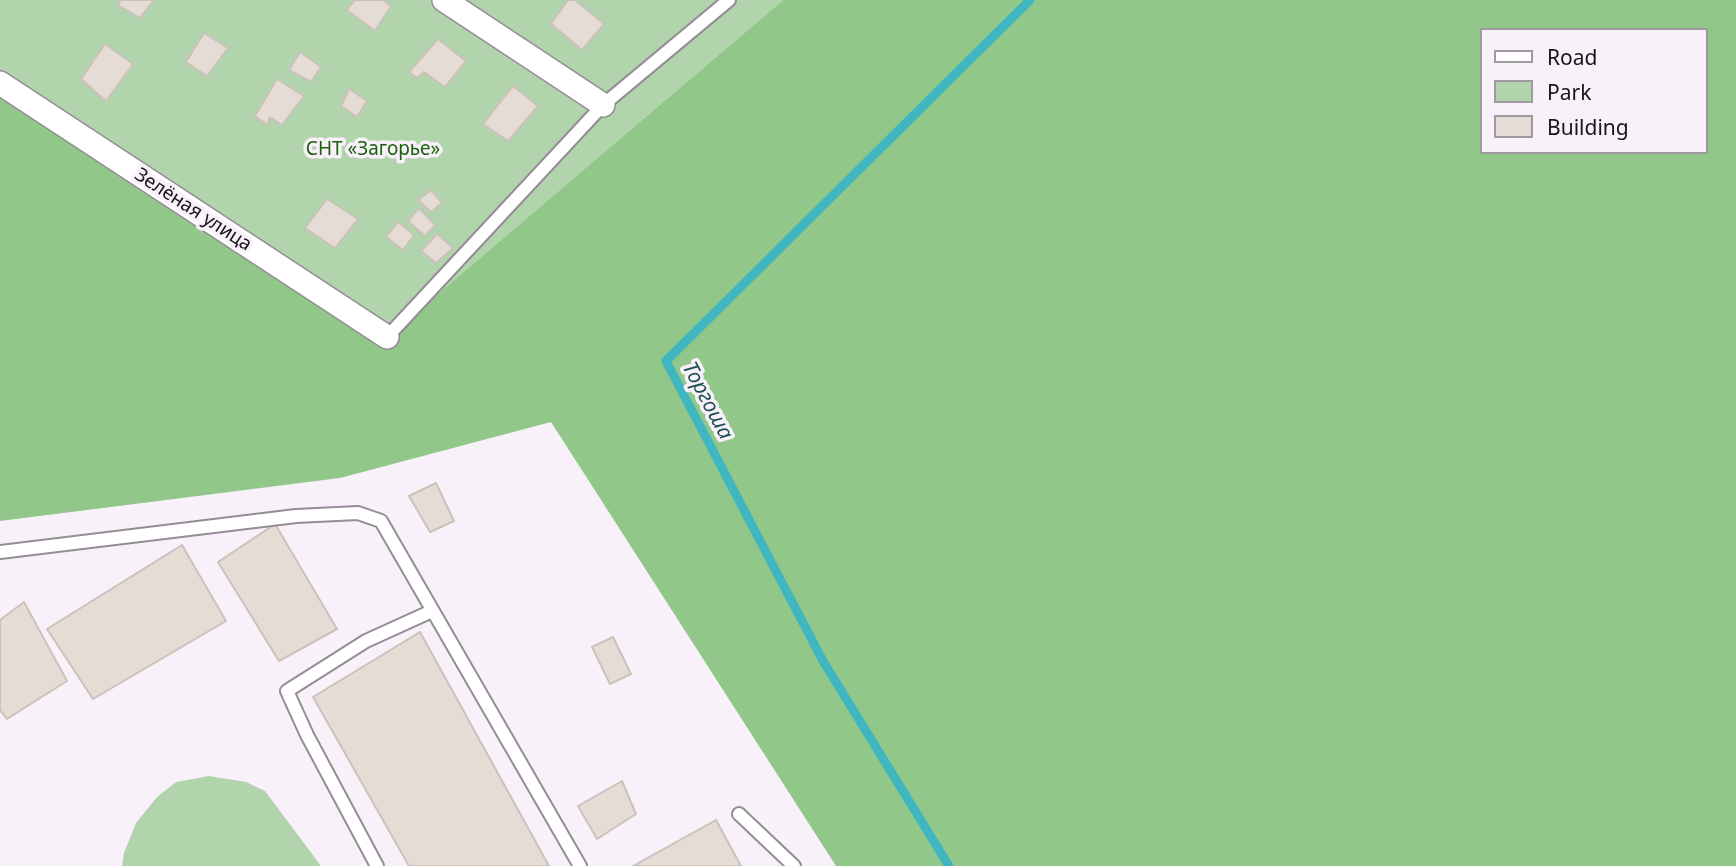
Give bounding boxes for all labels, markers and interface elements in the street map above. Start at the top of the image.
legend [1480,28,1708,154]
text: Road [1547,43,1597,71]
text: Park [1547,78,1591,106]
text: Building [1547,113,1629,141]
park label: СНТ «Загорье» [306,139,440,161]
street label: Зелёная улица [130,164,256,256]
water label: Торгоша [676,358,738,444]

